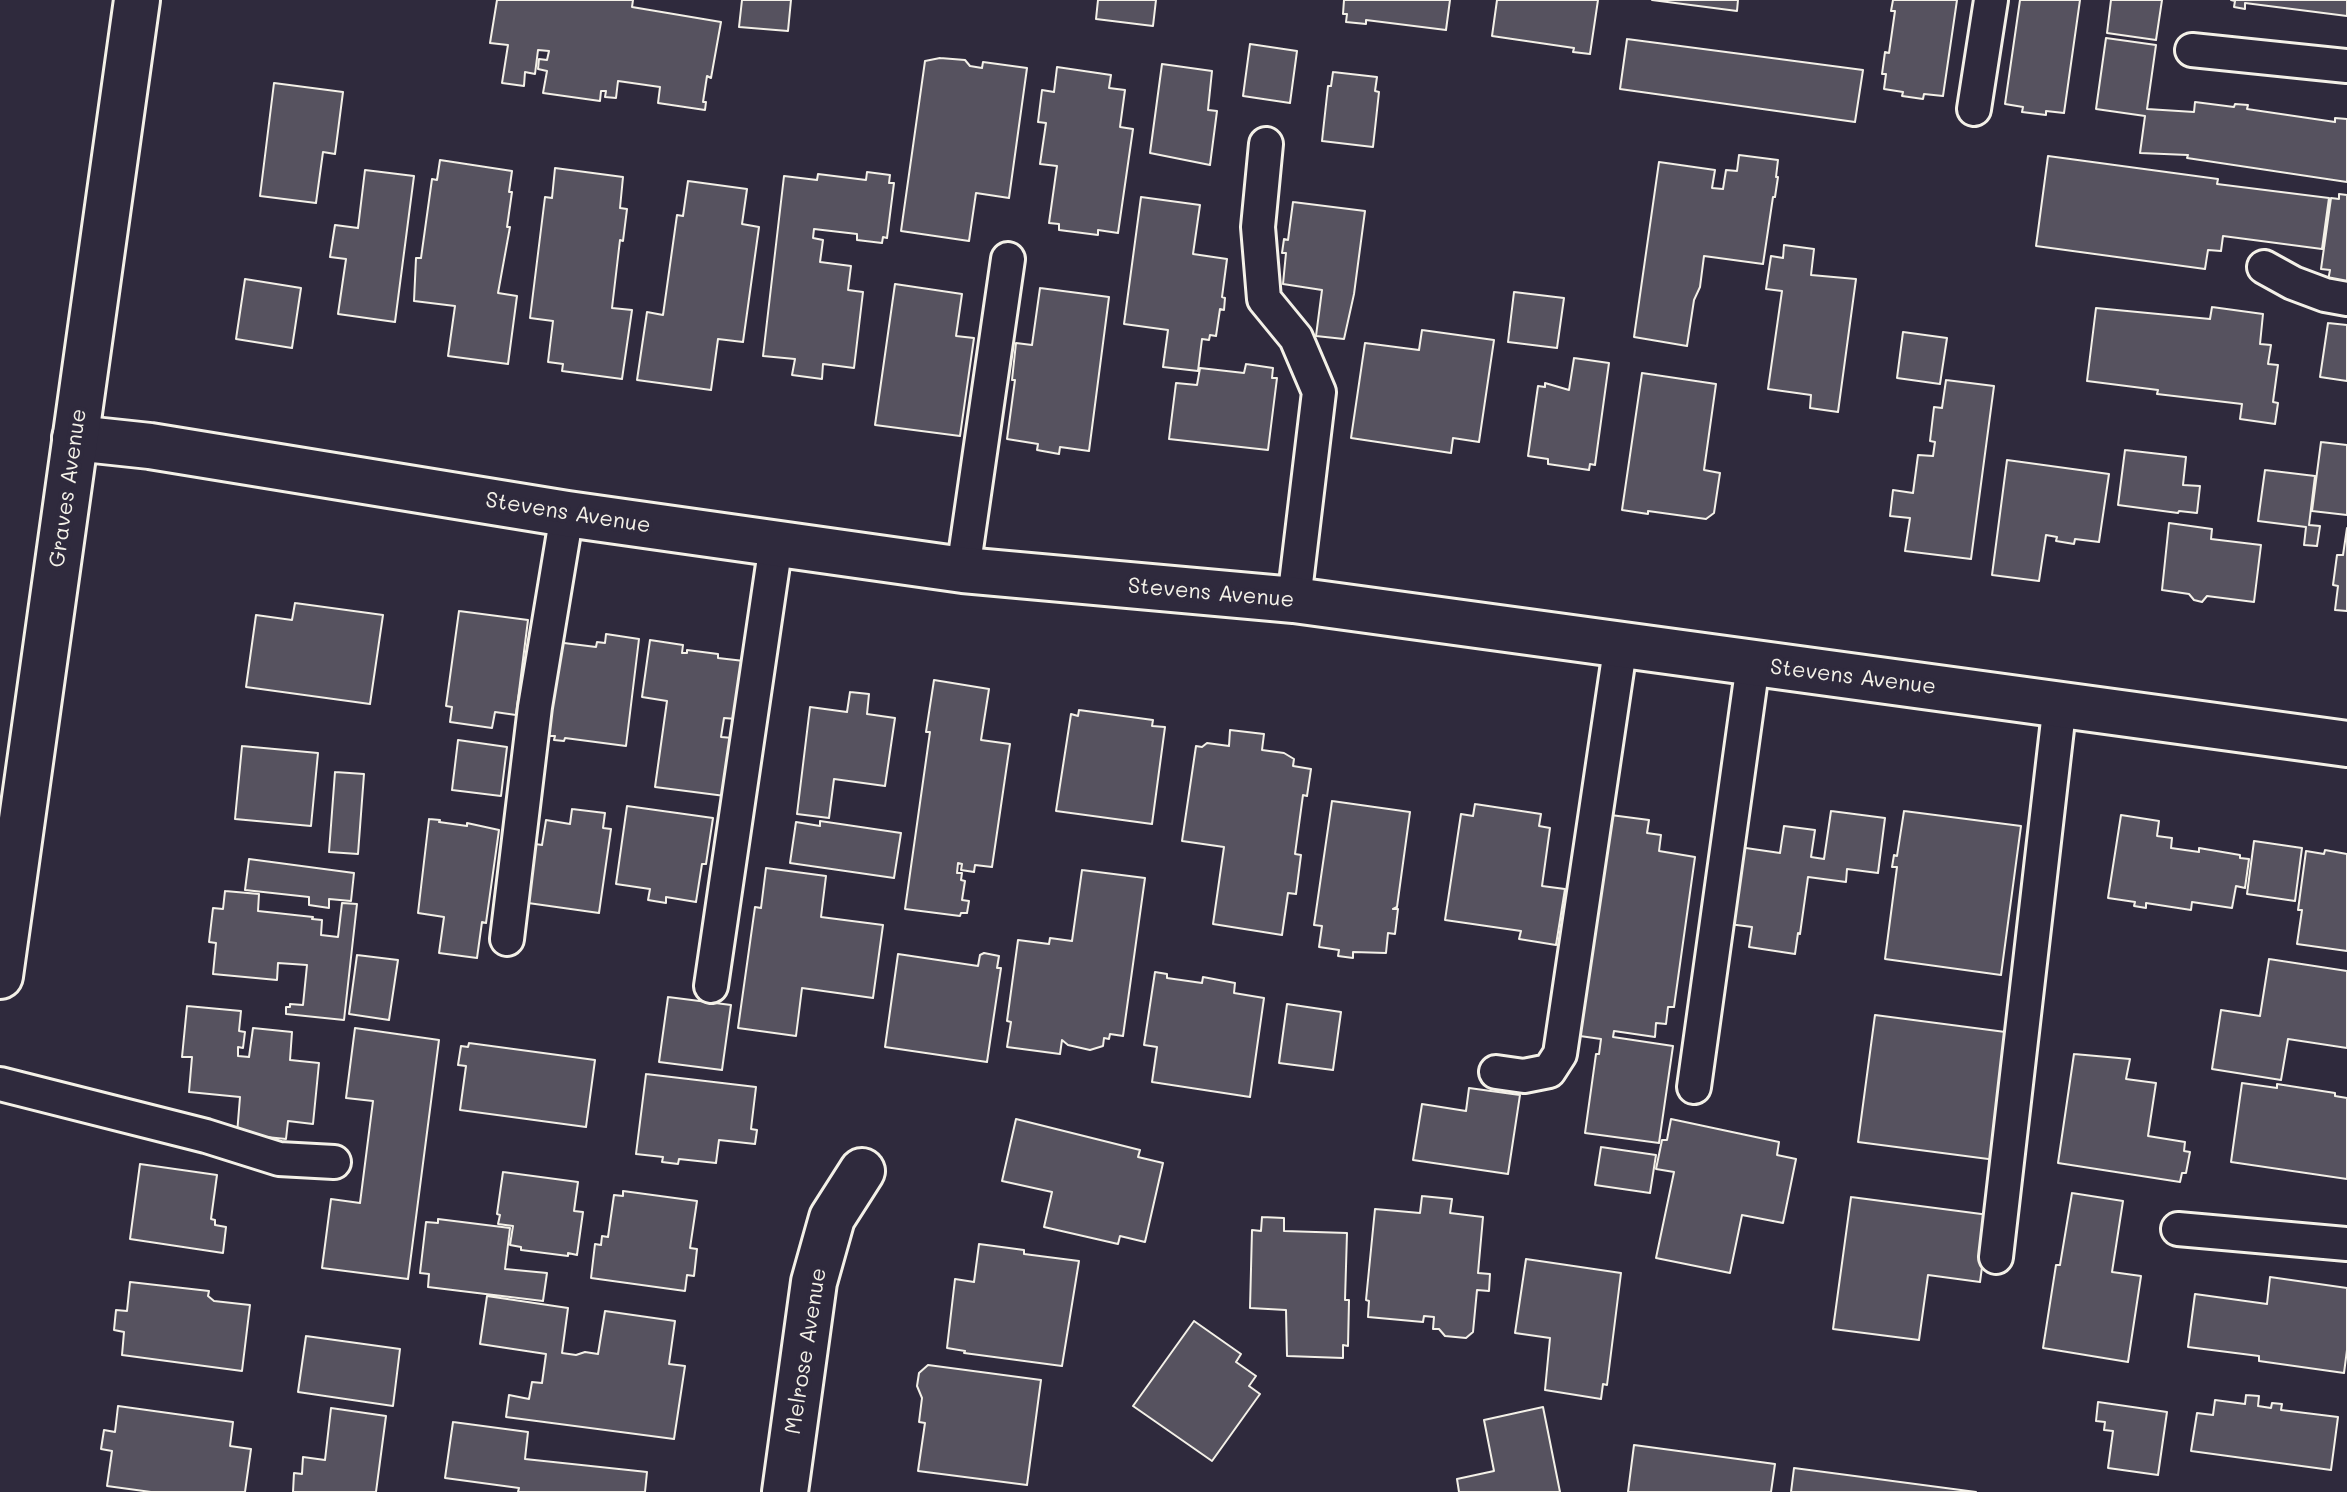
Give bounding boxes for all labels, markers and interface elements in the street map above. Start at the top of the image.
street label: Graves Avenue [44,407,92,569]
street label: Stevens Avenue [483,487,653,539]
street label: Stevens Avenue [1127,573,1295,613]
street label: Stevens Avenue [1769,654,1937,700]
street label: Melrose Avenue [780,1266,832,1436]

